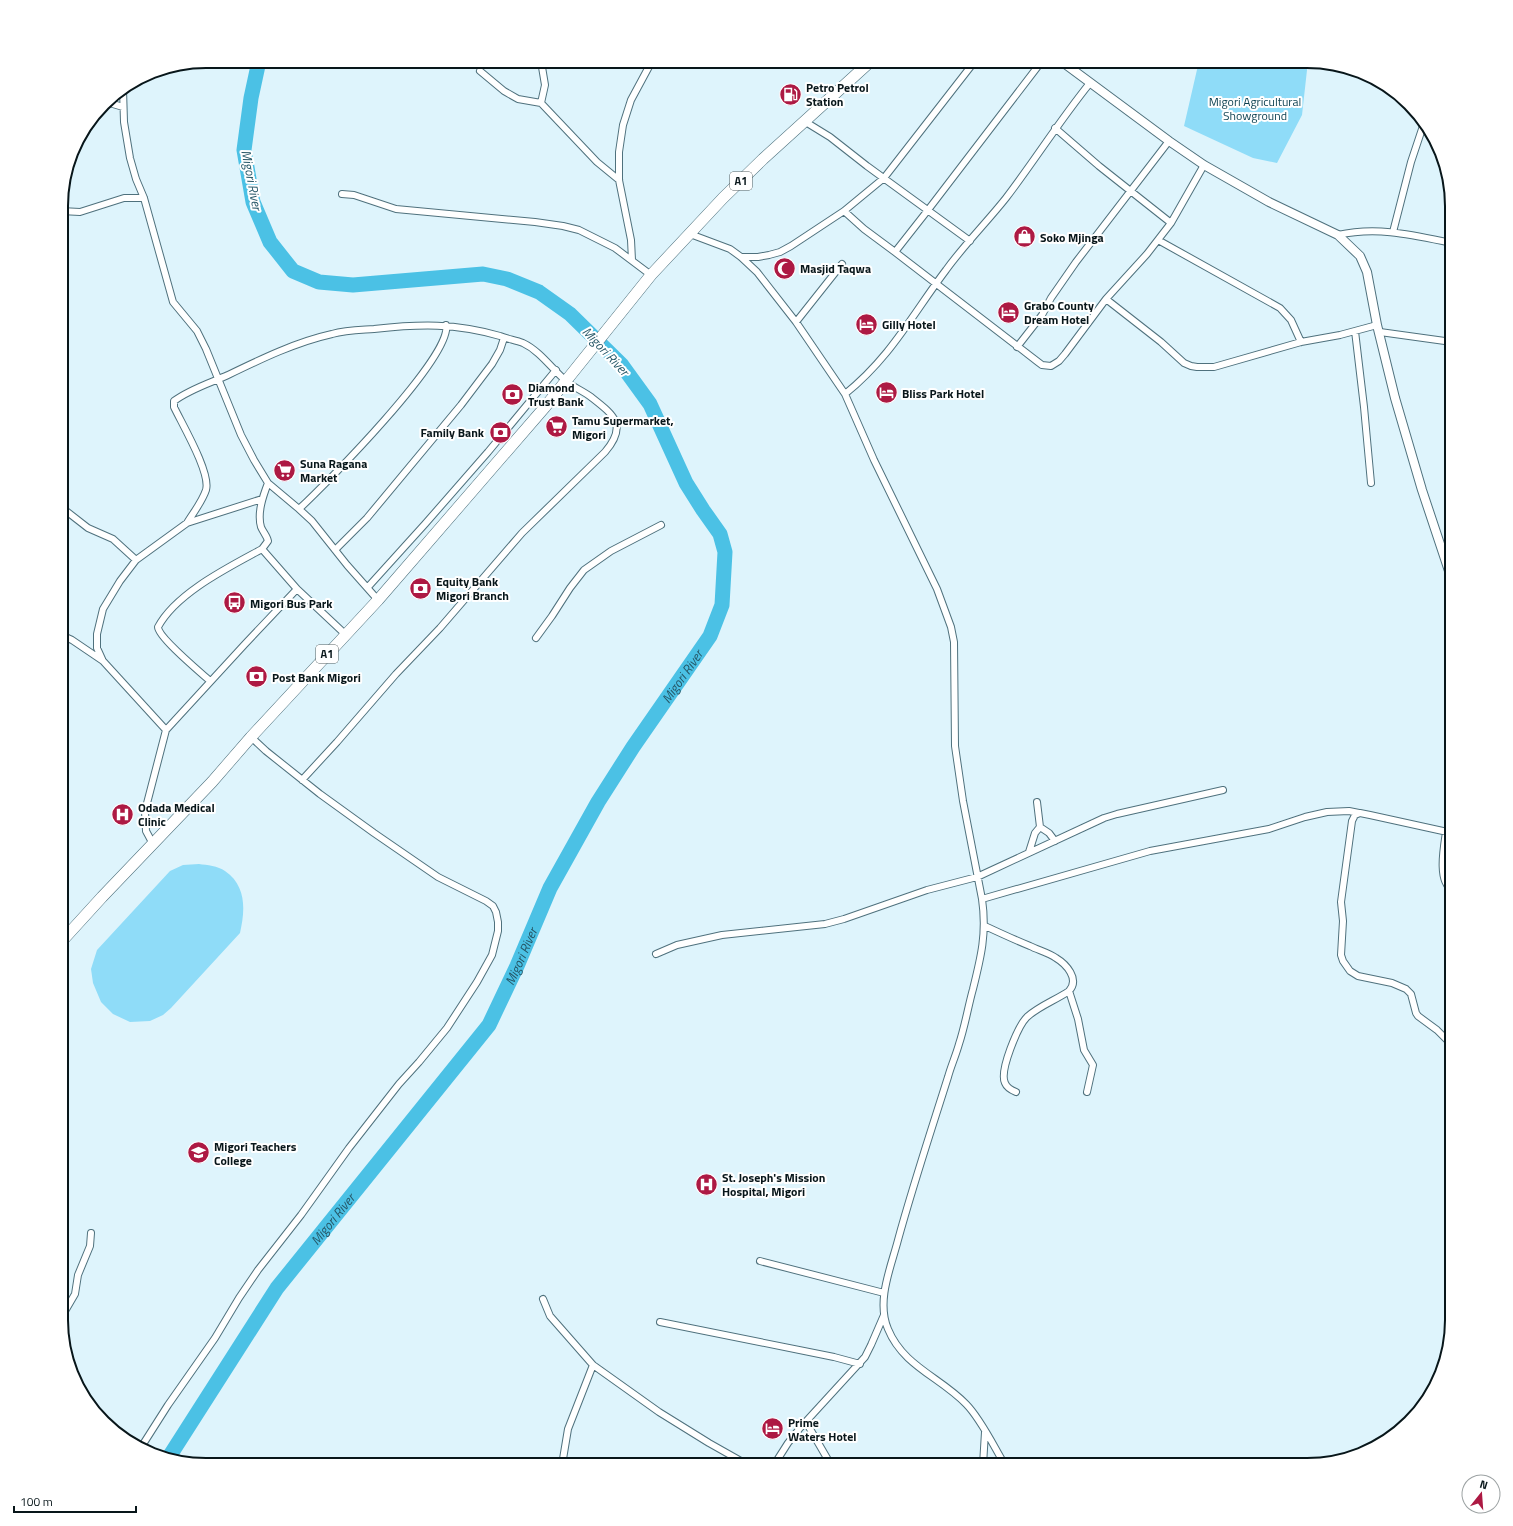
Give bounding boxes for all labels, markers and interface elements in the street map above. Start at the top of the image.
place label: Petro Petrol Station [806,78,869,111]
fuel station icon: Petro Petrol Station [778,81,804,107]
park label: Migori Agricultural Showground [1209,92,1301,125]
water label: Migori River [236,148,268,214]
road number: A1 [730,172,752,190]
shop icon: Soko Mjinga [1011,224,1037,250]
place label: Soko Mjinga [1040,228,1104,247]
mosque icon: Masjid Taqwa [771,255,797,281]
place label: Masjid Taqwa [800,259,871,278]
place label: Grabo County Dream Hotel [1024,296,1094,329]
hotel icon: Grabo County Dream Hotel [995,299,1021,325]
hotel icon: Gilly Hotel [853,311,879,337]
place label: Gilly Hotel [882,315,936,334]
water label: Migori River [578,322,635,381]
place label: Diamond Trust Bank [528,378,585,411]
hotel icon: Bliss Park Hotel [873,380,899,406]
bank icon: Diamond Trust Bank [499,381,525,407]
place label: Bliss Park Hotel [902,384,984,403]
place label: Tamu Supermarket, Migori [572,411,674,444]
supermarket icon: Tamu Supermarket, Migori [544,414,570,440]
bank icon: Family Bank [487,419,513,445]
place label: Family Bank [420,423,485,442]
place label: Suna Ragana Market [300,454,367,487]
supermarket icon: Suna Ragana Market [272,457,298,483]
place label: Equity Bank Migori Branch [436,572,509,605]
bank icon: Equity Bank Migori Branch [407,575,433,601]
bus stop icon: Migori Bus Park [221,590,247,616]
place label: Migori Bus Park [250,594,333,613]
water label: Migori River [656,644,709,707]
road number: A1 [316,645,338,663]
bank icon: Post Bank Migori [243,664,269,690]
place label: Post Bank Migori [272,668,361,687]
place label: Odada Medical Clinic [138,798,215,831]
hospital icon: Odada Medical Clinic [109,801,135,827]
water label: Migori River [499,923,543,988]
place label: Migori Teachers College [214,1137,297,1170]
school or university icon: Migori Teachers College [185,1140,211,1166]
place label: St. Joseph's Mission Hospital, Migori [722,1168,825,1201]
hospital icon: St. Joseph's Mission Hospital, Migori [693,1171,719,1197]
water label: Migori River [306,1188,361,1249]
place label: Prime Waters Hotel [788,1413,857,1446]
hotel icon: Prime Waters Hotel [760,1416,786,1442]
north arrow [1461,1474,1501,1514]
text: N [1478,1476,1490,1493]
scale bar [14,1488,136,1514]
text: 100 m [20,1492,53,1511]

